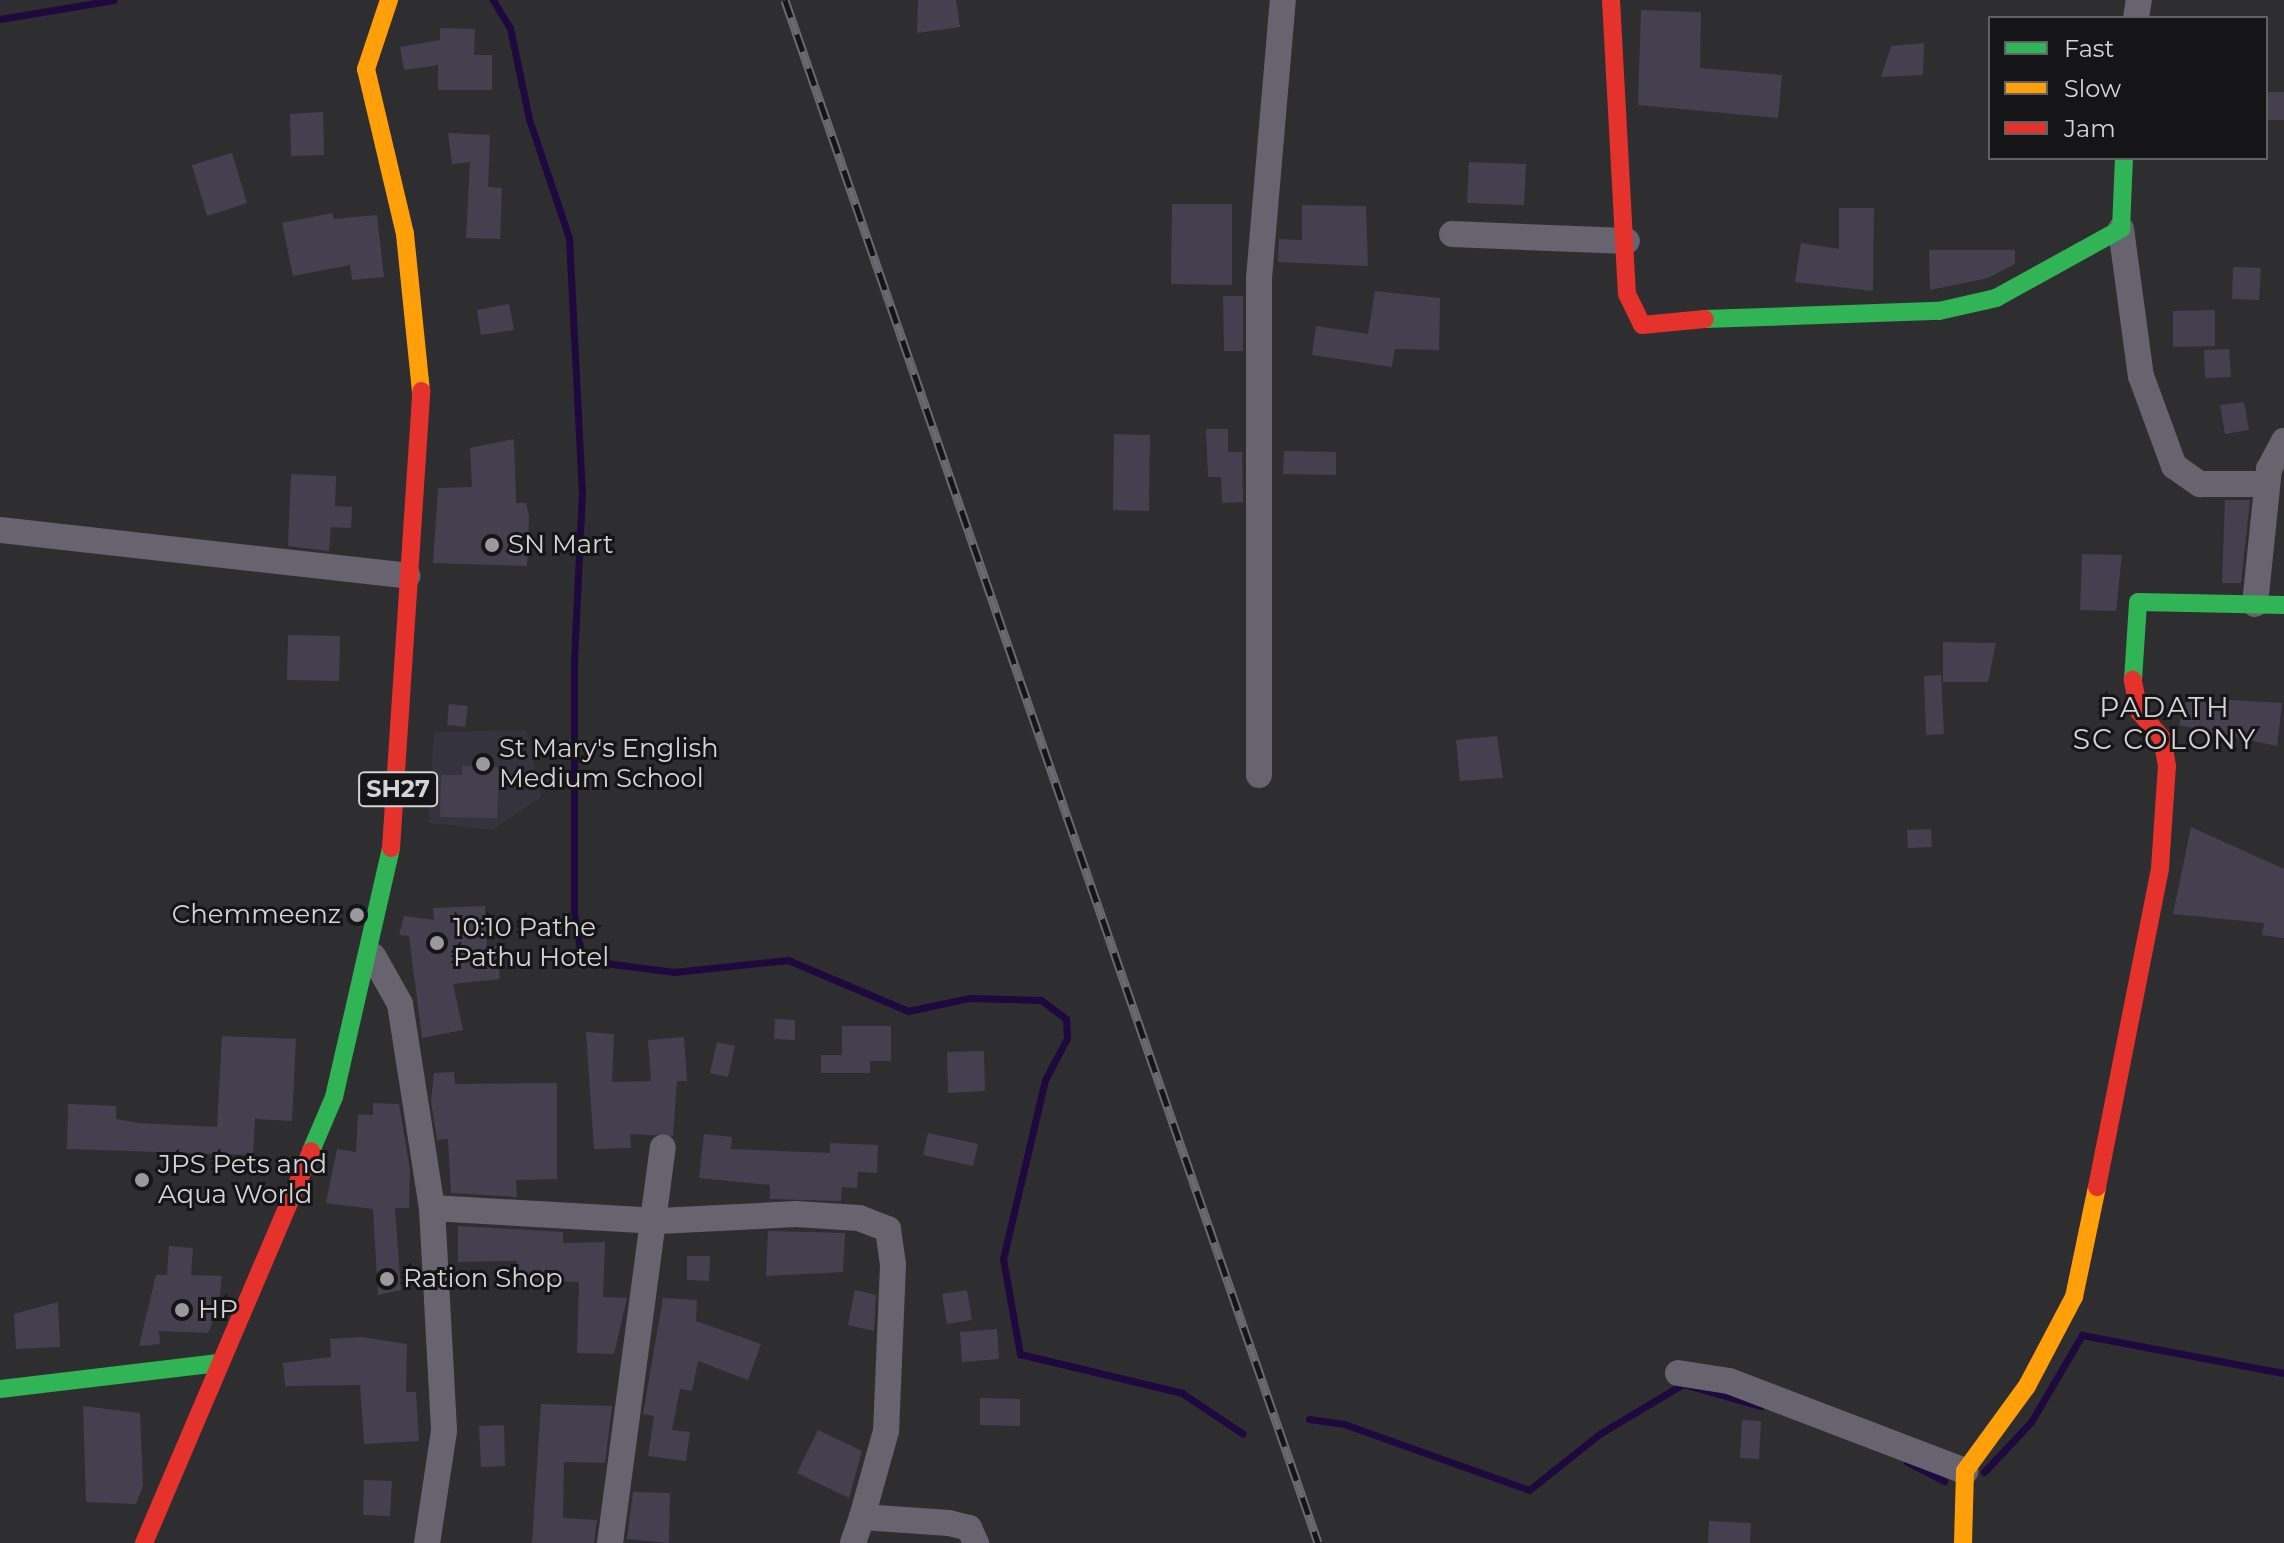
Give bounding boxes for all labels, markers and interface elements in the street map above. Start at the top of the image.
legend [1988,16,2268,160]
text: Fast [2064,34,2114,63]
text: Slow [2064,74,2121,103]
text: Jam [2064,114,2116,143]
place label: SN Mart [508,529,613,561]
marker: SN Mart [483,536,501,554]
district label: PADATH SC COLONY [2073,690,2257,756]
place label: St Mary's English Medium School [499,733,719,794]
marker: St Mary's English Medium School [474,755,492,773]
road number: SH27 [358,769,438,809]
place label: Chemmeenz [172,899,341,931]
marker: Chemmeenz [348,906,366,924]
place label: 10:10 Pathe Pathu Hotel [453,912,609,974]
marker: 10:10 Pathe Pathu Hotel [428,934,446,952]
place label: JPS Pets and Aqua World [158,1149,327,1210]
marker: JPS Pets and Aqua World [133,1171,151,1189]
place label: Ration Shop [403,1263,563,1295]
marker: Ration Shop [378,1270,396,1288]
place label: HP [198,1294,238,1326]
marker: HP [173,1301,191,1319]

